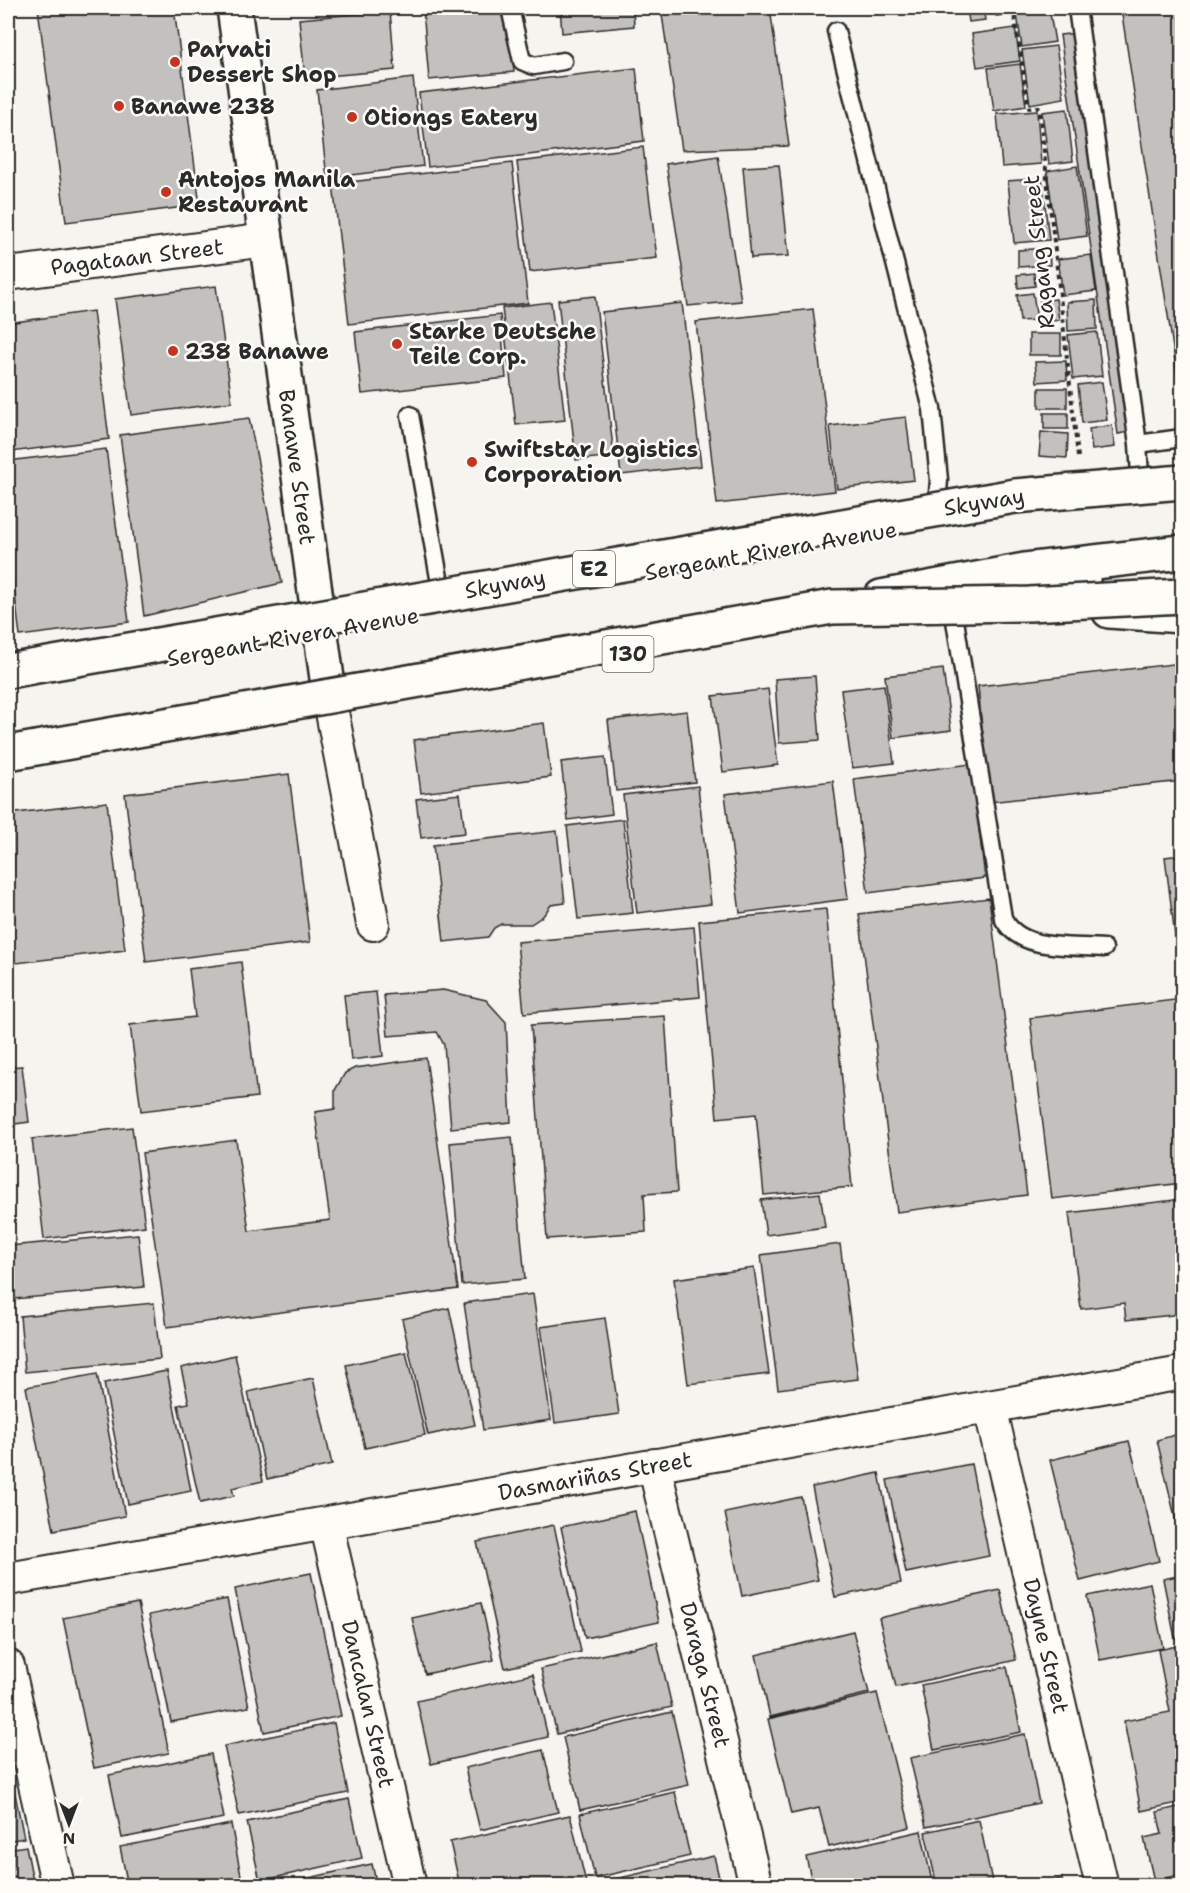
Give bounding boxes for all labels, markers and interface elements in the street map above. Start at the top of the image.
place label: Parvati Dessert Shop [187,35,336,89]
marker: Parvati Dessert Shop [168,55,182,69]
place label: Banawe 238 [131,92,275,121]
marker: Banawe 238 [112,99,126,113]
place label: Otiongs Eatery [364,103,538,132]
marker: Otiongs Eatery [345,110,359,124]
place label: Antojos Manila Restaurant [178,165,355,219]
street label: Ragang Street [1017,174,1061,330]
marker: Antojos Manila Restaurant [159,185,173,199]
street label: Pagataan Street [49,232,225,282]
place label: Starke Deutsche Teile Corp. [409,317,597,371]
place label: 238 Banawe [185,337,329,366]
marker: Starke Deutsche Teile Corp. [390,337,404,351]
marker: 238 Banawe [166,344,180,358]
street label: Banawe Street [272,387,322,547]
place label: Swiftstar Logistics Corporation [484,435,698,489]
marker: Swiftstar Logistics Corporation [465,455,479,469]
street label: Skyway [941,481,1027,523]
street label: Sergeant Rivera Avenue [643,515,899,587]
road number: E2 [573,551,615,587]
street label: Skyway [462,563,548,605]
street label: Sergeant Rivera Avenue [165,601,421,673]
road number: 130 [602,636,654,672]
street label: Dasmariñas Street [496,1445,694,1507]
street label: Dayne Street [1016,1576,1076,1716]
street label: Daraga Street [673,1599,737,1751]
street label: Dancalan Street [335,1617,401,1791]
north arrow [39,1794,99,1854]
text: N [63,1828,75,1849]

